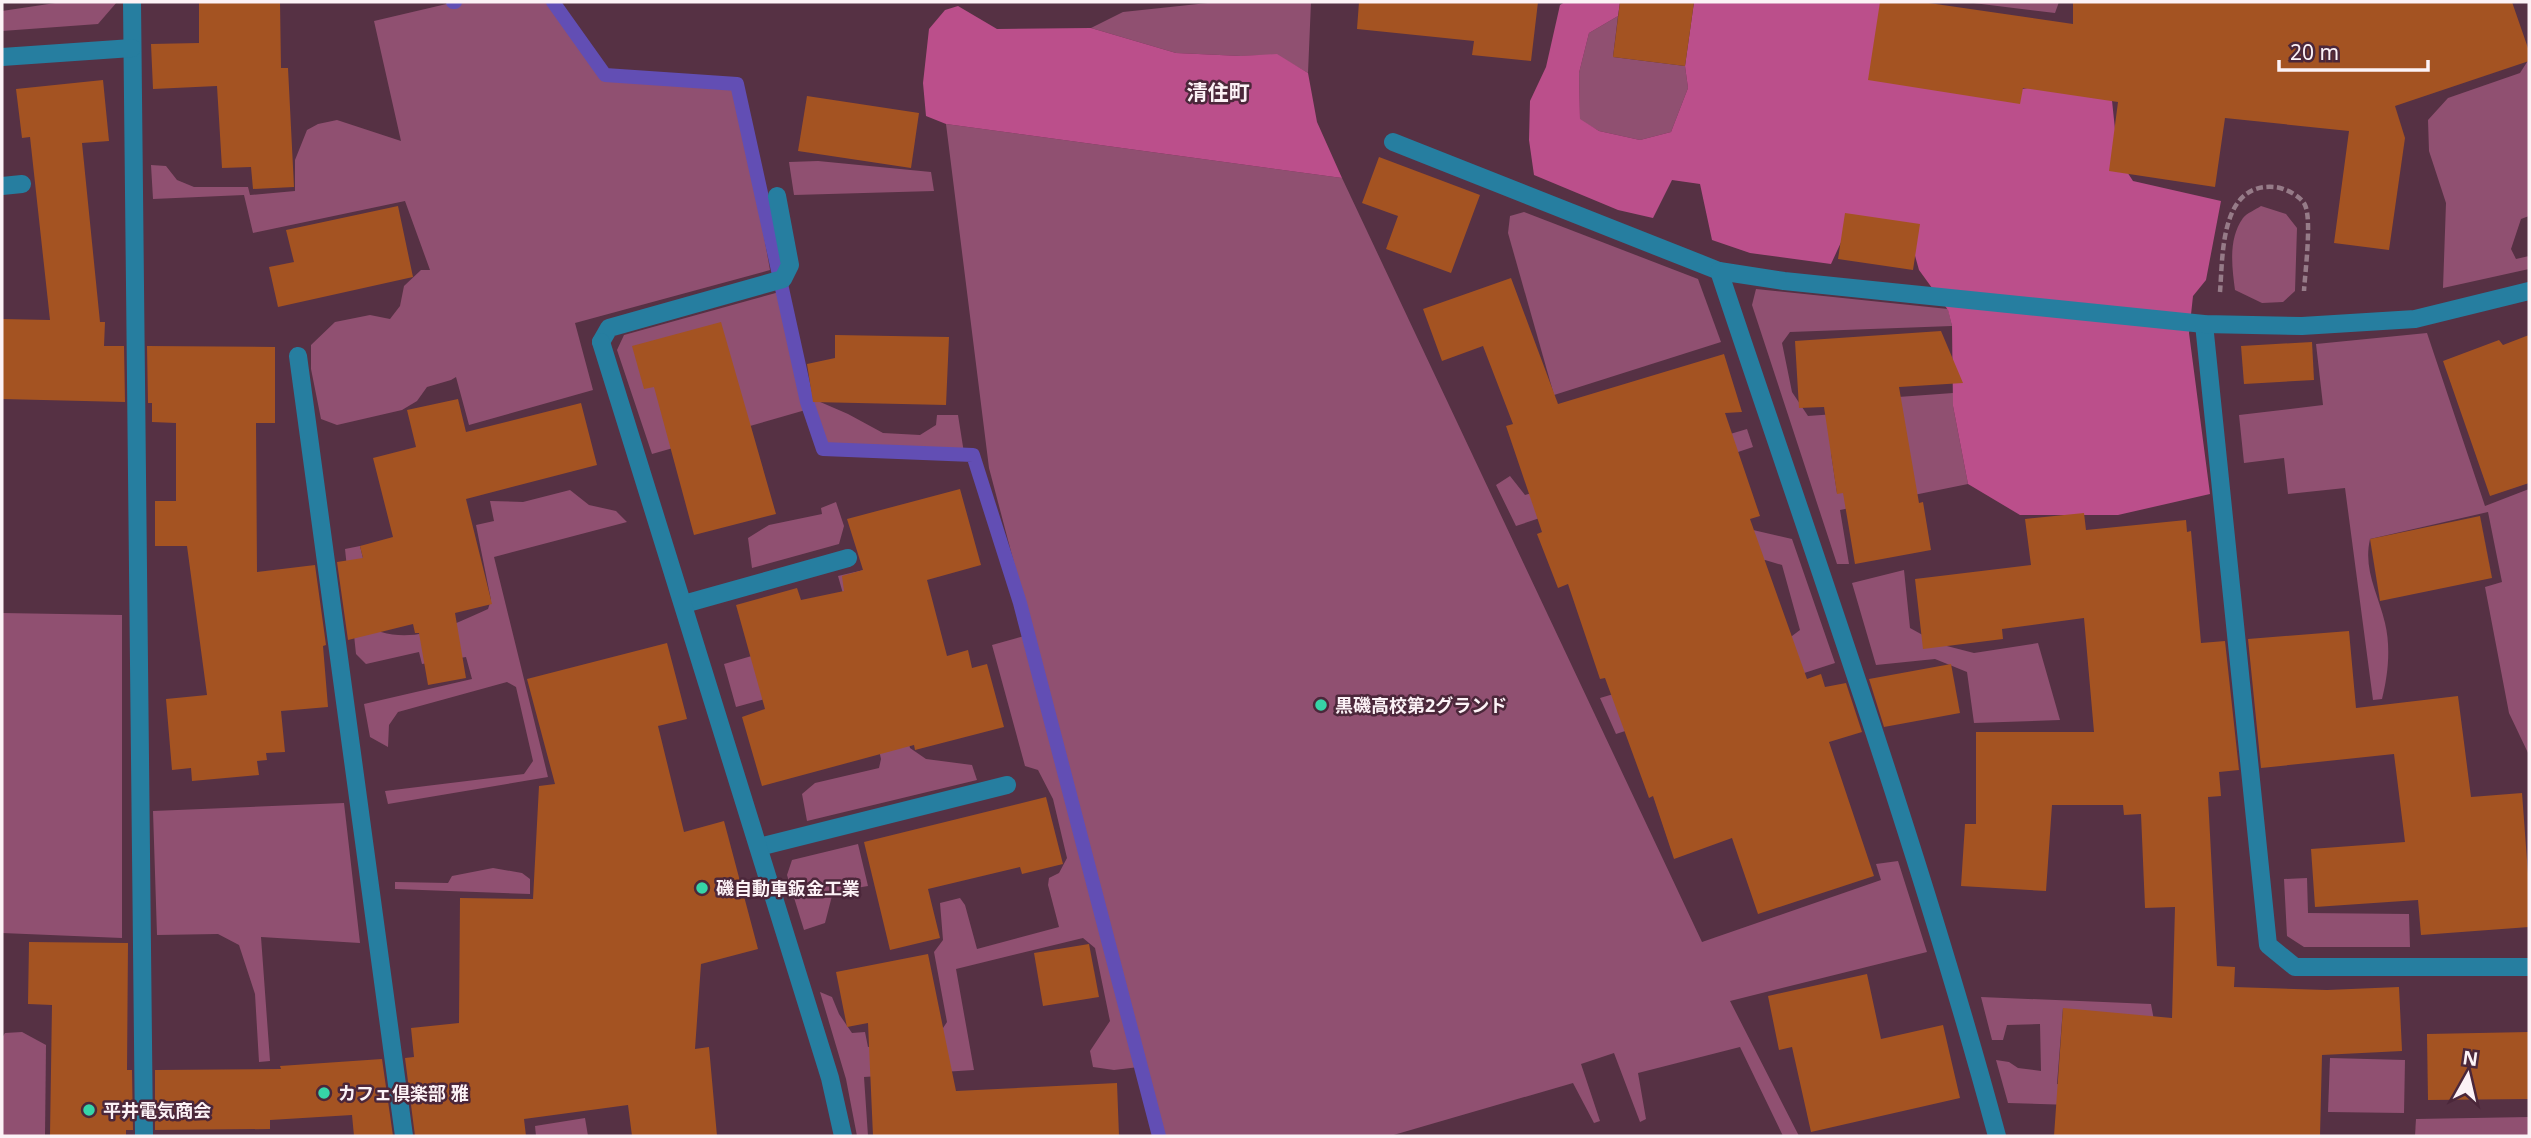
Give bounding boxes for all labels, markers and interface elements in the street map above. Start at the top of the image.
scale bar [2279,28,2428,72]
text: 20 m [2290,38,2339,66]
district label: 清住町 [1187,78,1250,106]
place label: 黒磯高校第2グランド [1335,693,1507,717]
marker: 黒磯高校第2グランド [1313,697,1329,713]
place label: 磯自動車鈑金工業 [716,876,860,900]
marker: 磯自動車鈑金工業 [694,880,710,896]
north arrow [2433,1040,2503,1110]
text: N [2461,1044,2480,1072]
place label: カフェ倶楽部 雅 [338,1081,469,1105]
marker: カフェ倶楽部 雅 [316,1085,332,1101]
place label: 平井電気商会 [103,1098,211,1122]
marker: 平井電気商会 [81,1102,97,1118]

